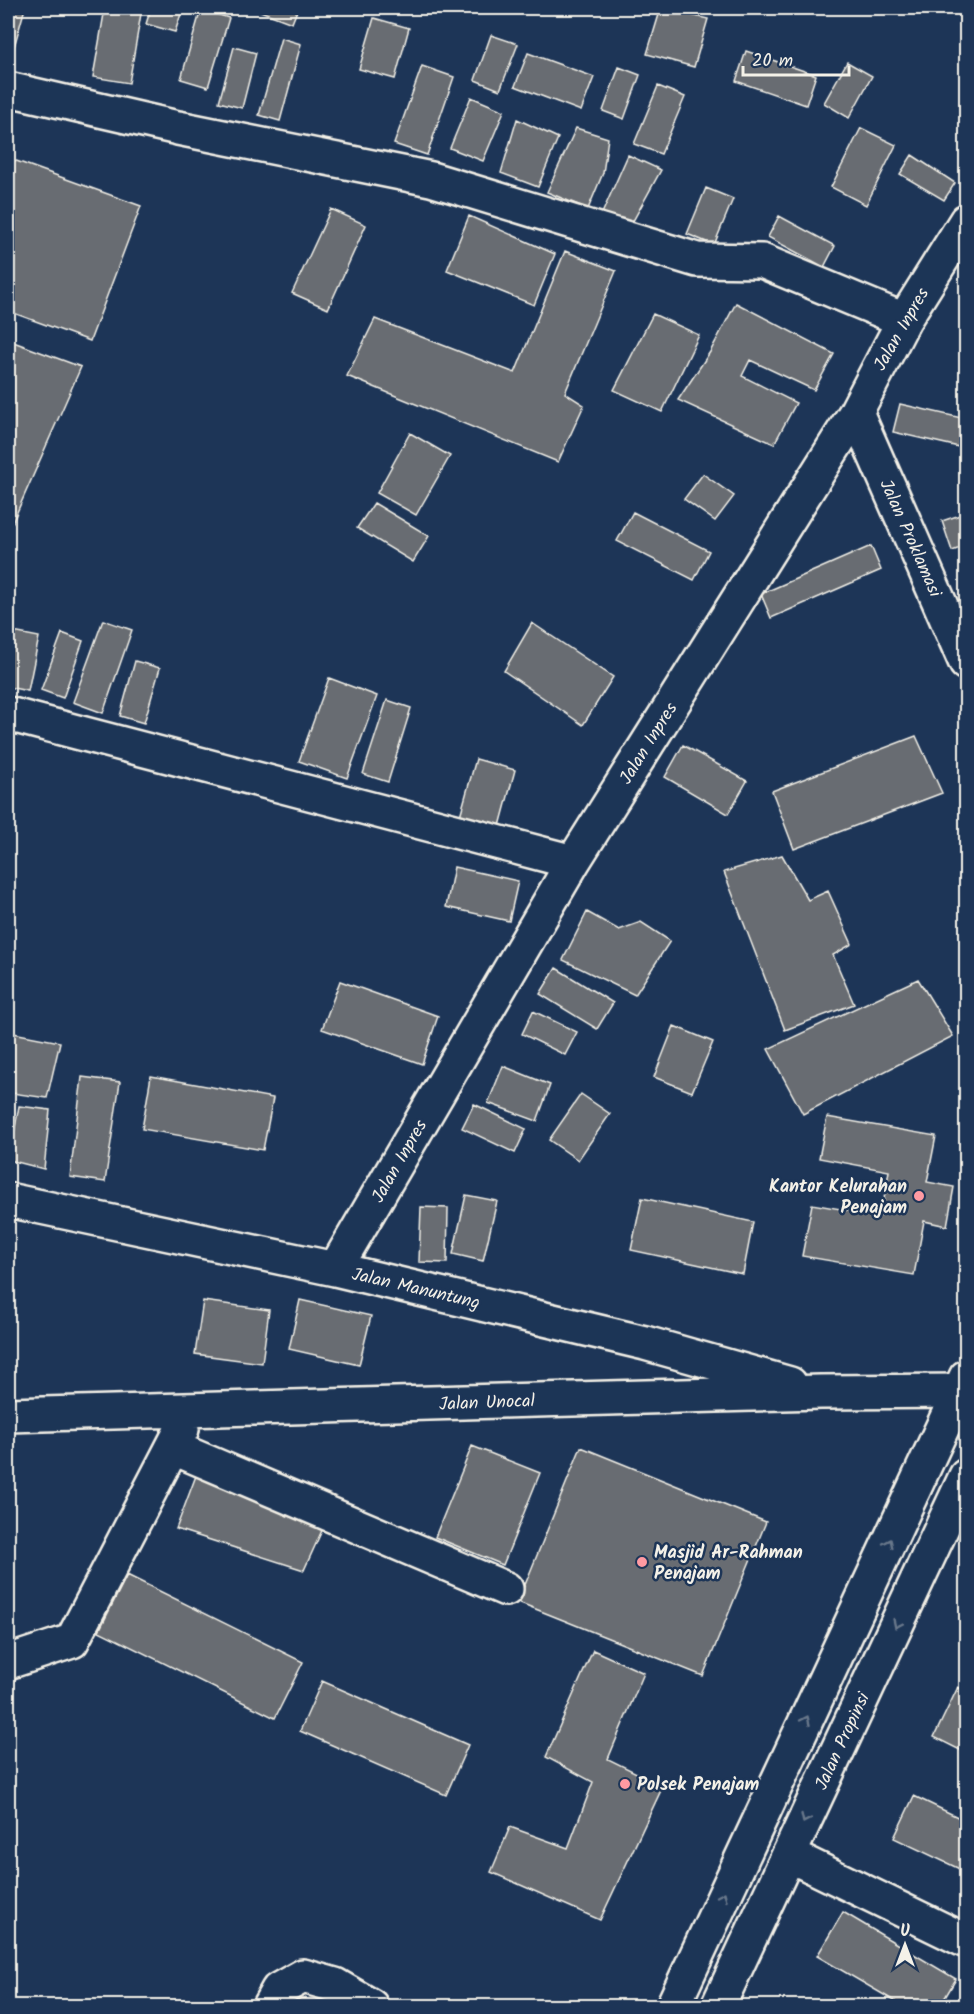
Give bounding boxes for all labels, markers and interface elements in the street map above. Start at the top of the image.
scale bar [743,39,850,77]
text: 20 m [752,47,793,76]
street label: Jalan Inpres [867,282,938,377]
street label: Jalan Proklamasi [871,475,949,603]
street label: Jalan Inpres [613,697,686,791]
street label: Jalan Inpres [365,1114,436,1209]
place label: Kantor Kelurahan Penajam [769,1173,907,1223]
marker: Kantor Kelurahan Penajam [912,1189,926,1203]
street label: Jalan Manuntung [349,1261,483,1318]
street label: Jalan Unocal [439,1387,536,1420]
place label: Masjid Ar-Rahman Penajam [654,1539,803,1589]
one-way arrow [882,1539,894,1550]
marker: Masjid Ar-Rahman Penajam [635,1555,649,1569]
one-way arrow [893,1617,905,1628]
street label: Jalan Propinsi [808,1687,879,1795]
one-way arrow [799,1715,811,1726]
place label: Polsek Penajam [637,1771,760,1800]
marker: Polsek Penajam [618,1777,632,1791]
one-way arrow [801,1813,813,1824]
one-way arrow [716,1892,728,1903]
north arrow [875,1915,935,1975]
text: U [900,1919,910,1944]

